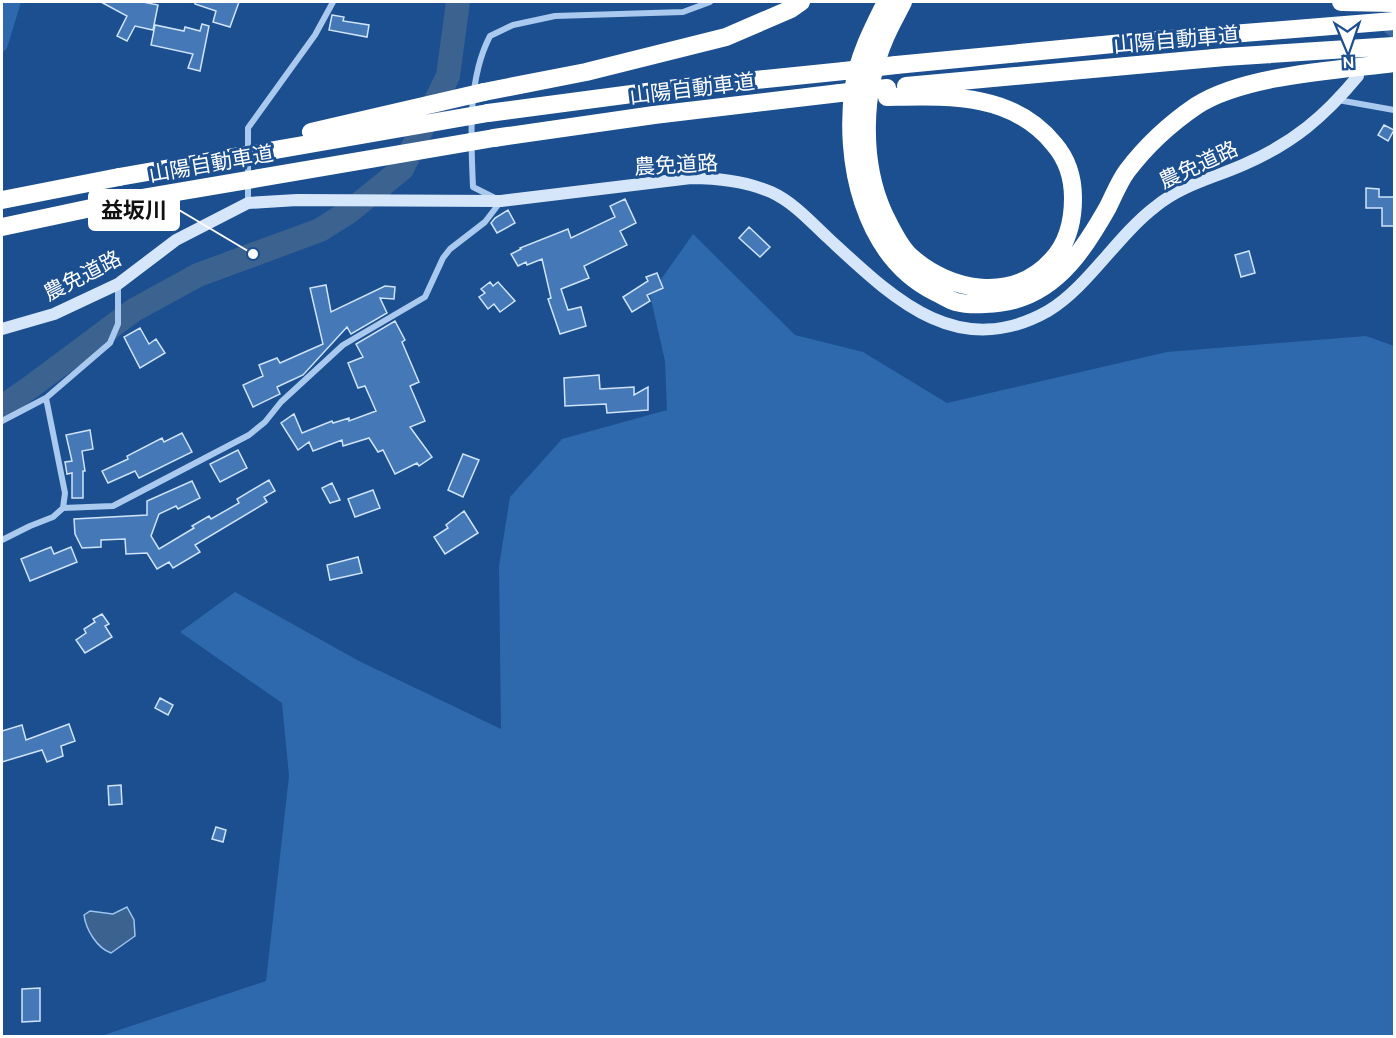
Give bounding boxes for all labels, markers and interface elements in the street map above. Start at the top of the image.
north arrow [1318,18,1378,78]
street label: 山陽自動車道 [1112,22,1240,56]
text: N [1342,54,1355,72]
street label: 山陽自動車道 [628,68,756,108]
street label: 農免道路 [1155,135,1241,193]
street label: 山陽自動車道 [147,140,275,186]
street label: 農免道路 [633,150,719,178]
callout: 益坂川 [89,190,179,230]
text: 益坂川 [101,197,167,222]
street label: 農免道路 [39,245,125,305]

